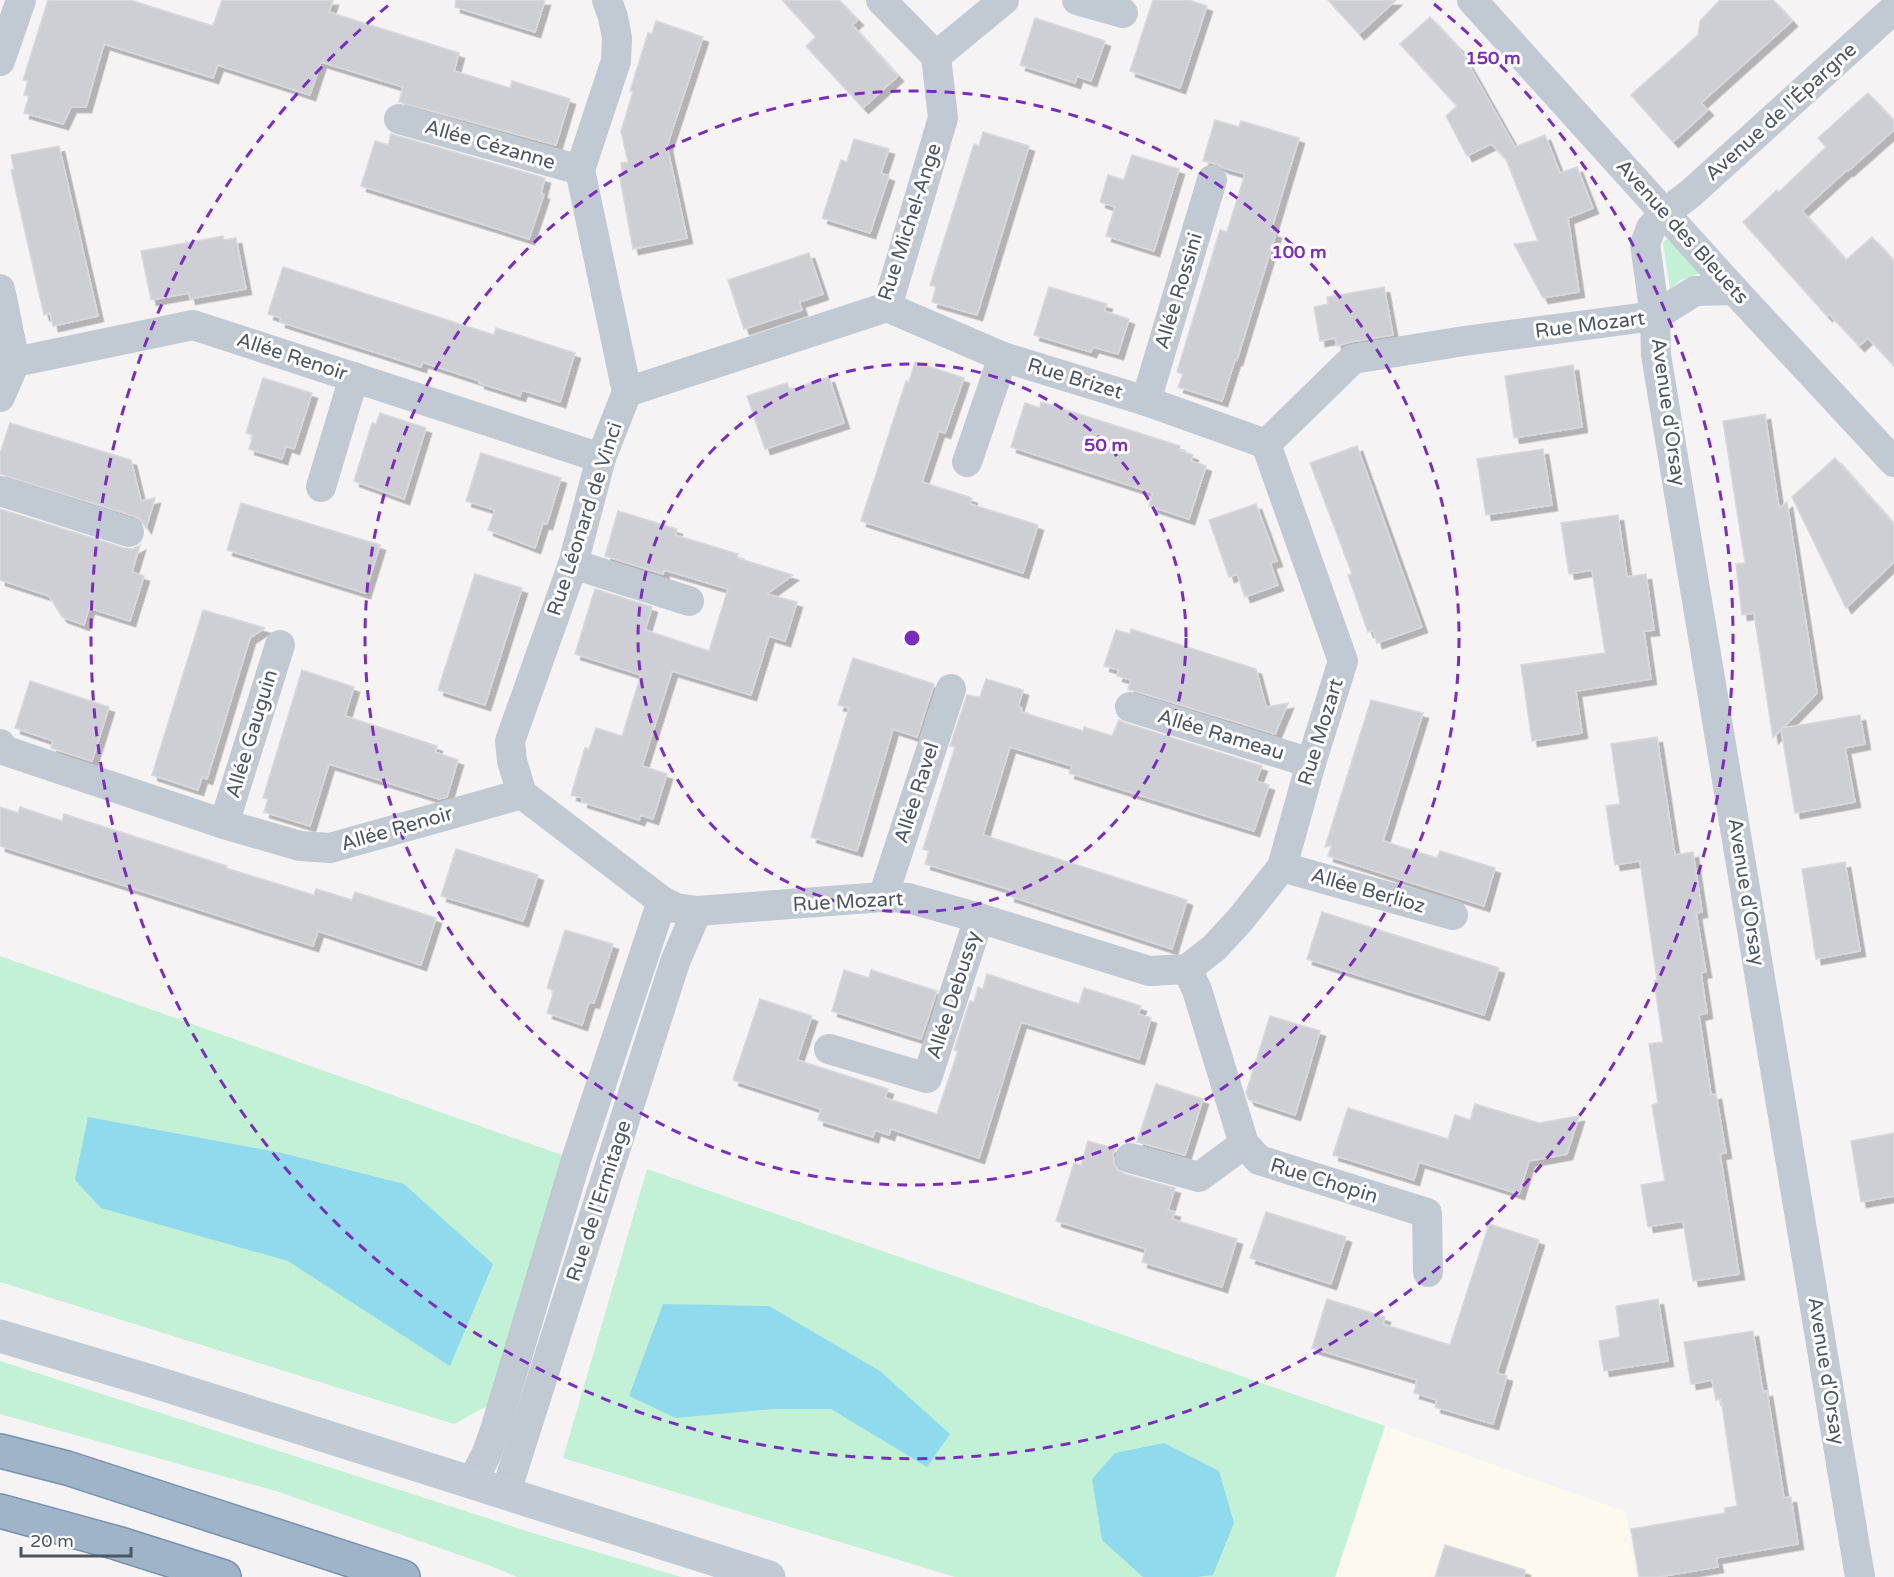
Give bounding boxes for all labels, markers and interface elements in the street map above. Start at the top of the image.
street label: Avenue de l'Épargne [1700,37,1862,186]
text: 150 m [1465,47,1521,69]
street label: Allée Cézanne [422,115,558,175]
street label: Rue Michel-Ange [873,140,947,304]
street label: Avenue des Bleuets [1611,155,1753,309]
street label: Allée Rossini [1150,230,1208,352]
text: 100 m [1271,241,1327,263]
street label: Rue Mozart [1534,306,1647,344]
street label: Allée Renoir [234,328,351,386]
street label: Avenue d'Orsay [1646,337,1690,488]
street label: Rue Brizet [1025,353,1126,405]
street label: Rue Léonard de Vinci [542,419,628,619]
text: 50 m [1084,434,1128,456]
centre of rings [902,628,922,648]
street label: Allée Gauguin [221,667,283,801]
street label: Rue Mozart [1293,675,1349,788]
street label: Allée Rameau [1155,704,1287,766]
street label: Allée Ravel [889,740,945,846]
street label: Allée Renoir [338,802,456,856]
street label: Avenue d'Orsay [1722,817,1770,968]
street label: Allée Berlioz [1308,863,1428,919]
street label: Rue Mozart [792,887,904,917]
street label: Allée Debussy [922,928,986,1062]
street label: Rue de l'Ermitage [562,1117,636,1285]
street label: Rue Chopin [1267,1153,1381,1209]
street label: Avenue d'Orsay [1802,1296,1850,1447]
scale bar [21,1520,130,1558]
text: 20 m [30,1530,74,1552]

